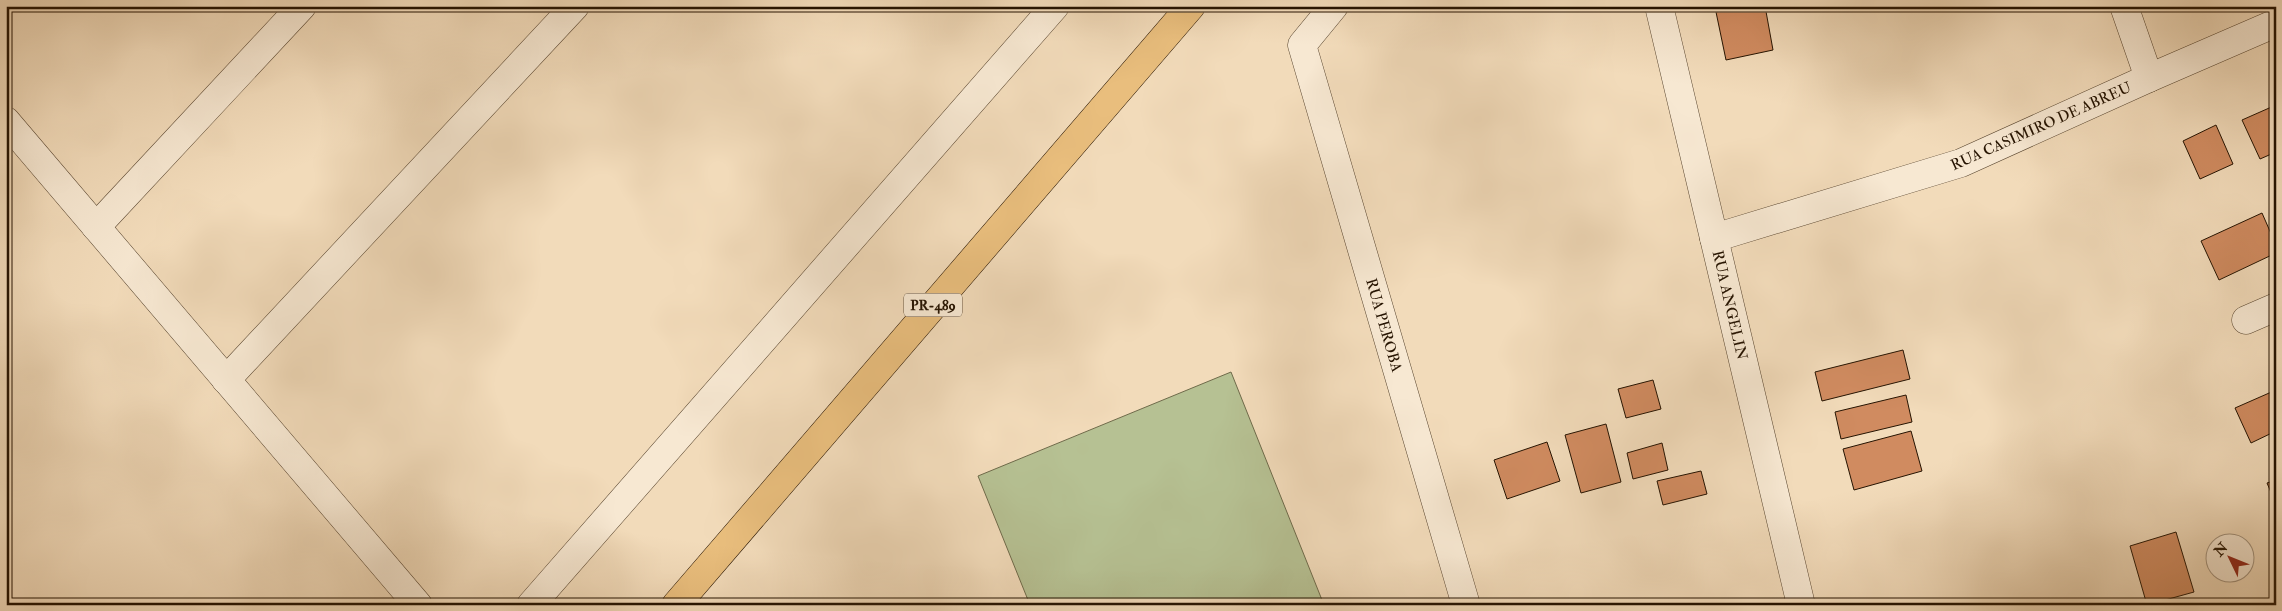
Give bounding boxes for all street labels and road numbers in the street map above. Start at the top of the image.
street label: RUA CASIMIRO DE ABREU [1948,78,2135,175]
street label: RUA ANGELIN [1708,249,1751,362]
street label: RUA PEROBA [1361,276,1406,375]
road number: PR-489 [904,294,962,316]

